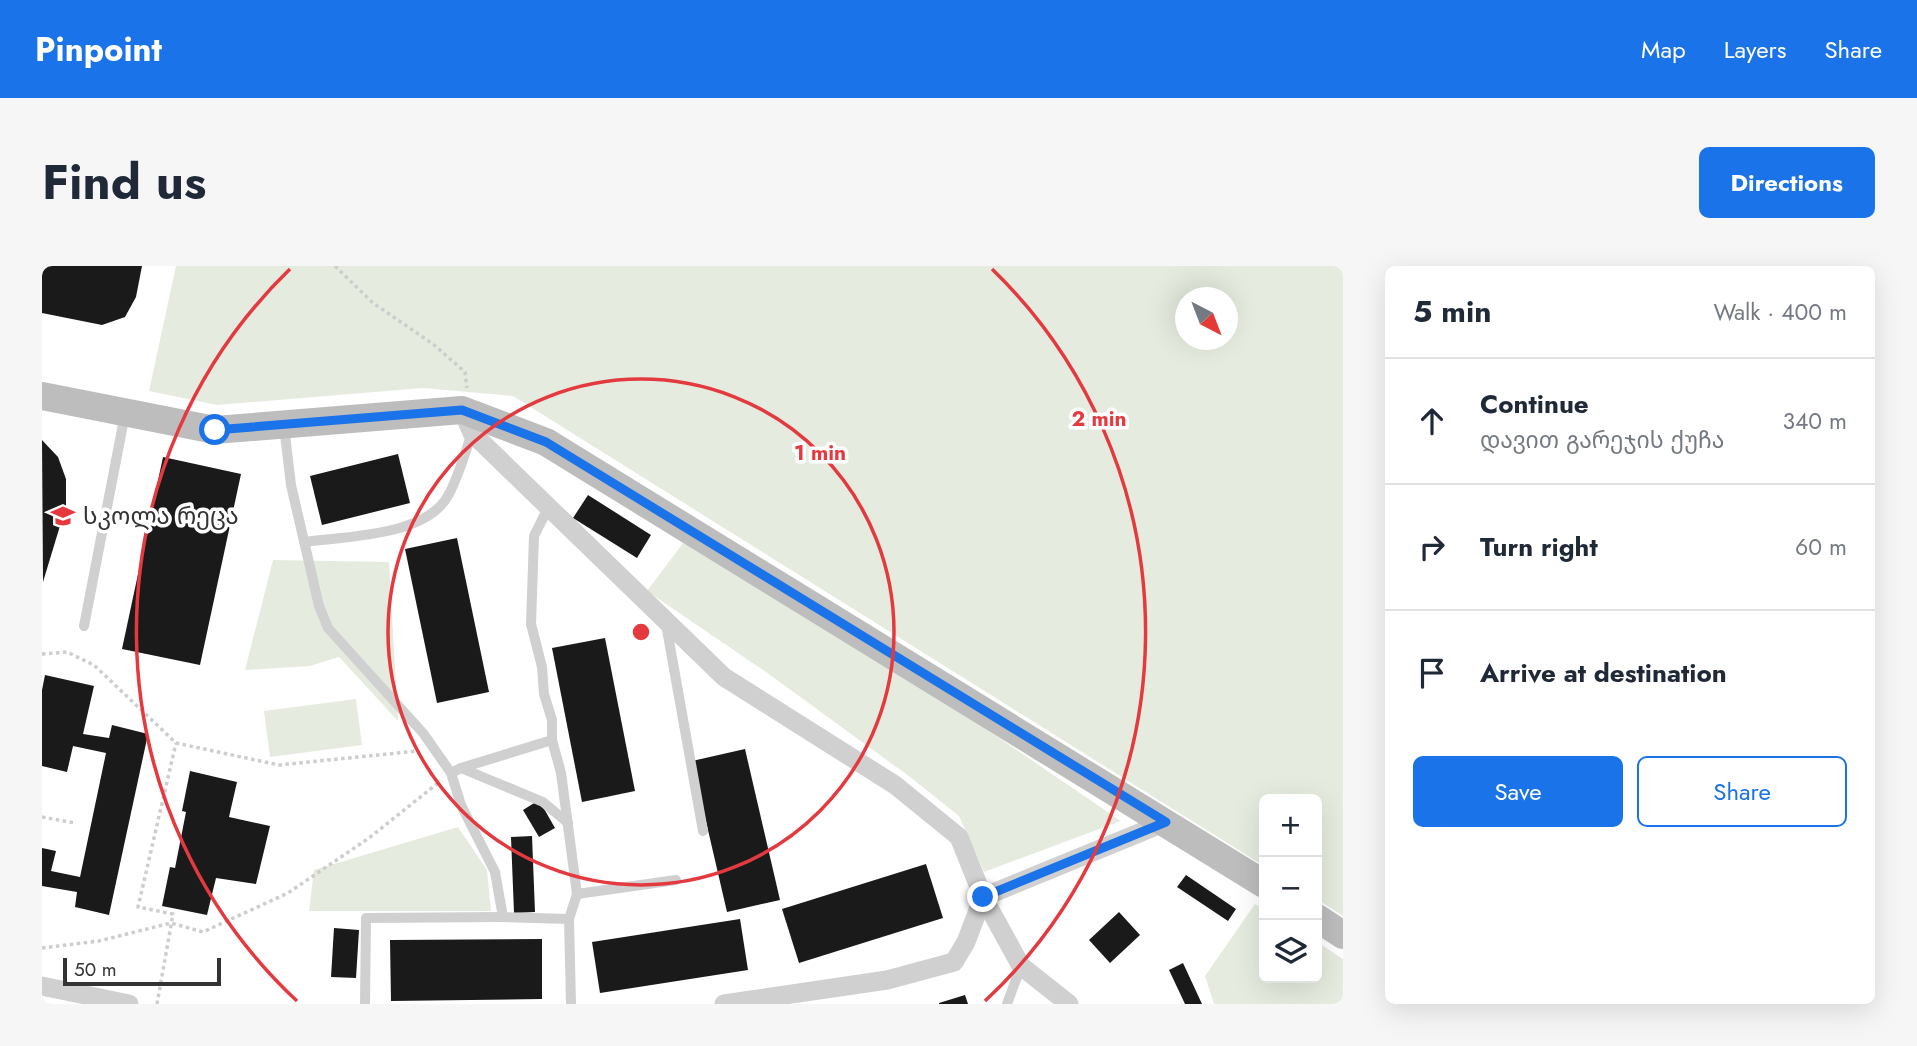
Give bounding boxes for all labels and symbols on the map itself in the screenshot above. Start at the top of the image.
north arrow [1175,287,1238,350]
text: 2 min [1071,404,1127,434]
route start [199,414,230,445]
text: 1 min [794,438,846,468]
place label: სკოლა რეცა [83,498,239,533]
school or university icon: სკოლა რეცა [49,502,77,530]
centre of rings [629,620,653,644]
route end [967,881,998,912]
scale bar [63,955,220,987]

